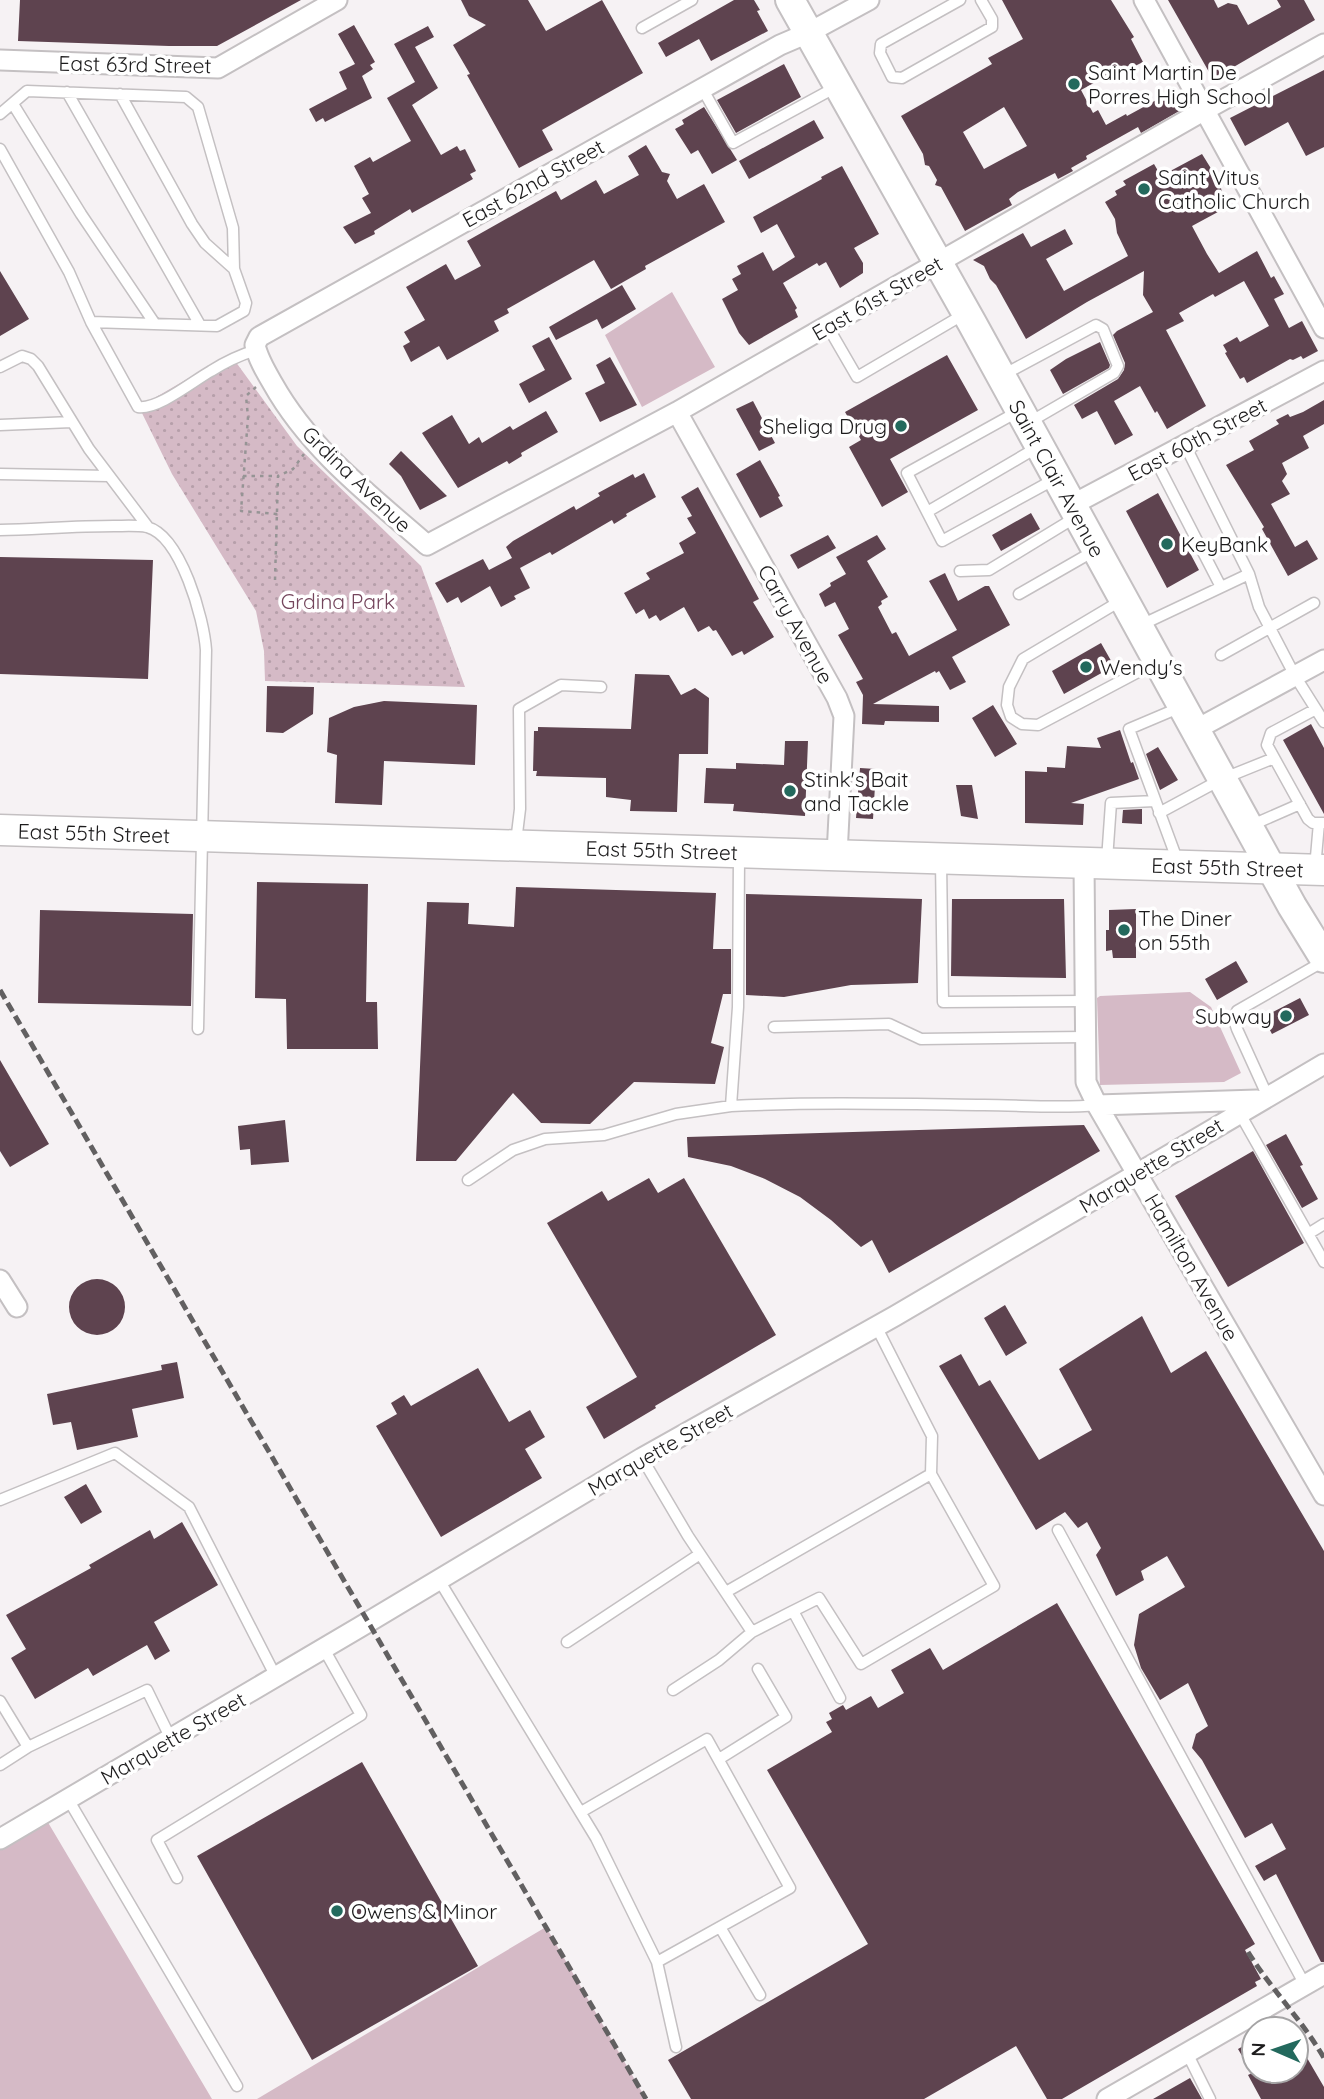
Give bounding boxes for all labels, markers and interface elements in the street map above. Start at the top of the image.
street label: East 63rd Street [58,50,212,78]
place label: Saint Martin De Porres High School [1088,59,1271,109]
marker: Saint Martin De Porres High School [1066,76,1082,92]
street label: East 62nd Street [457,133,609,233]
place label: Saint Vitus Catholic Church [1158,164,1310,214]
marker: Saint Vitus Catholic Church [1136,181,1152,197]
street label: East 61st Street [807,250,947,346]
street label: East 60th Street [1123,392,1271,486]
street label: Saint Clair Avenue [1004,395,1111,562]
place label: Sheliga Drug [763,413,887,439]
marker: Sheliga Drug [893,418,909,434]
street label: Grdina Avenue [297,420,417,538]
place label: KeyBank [1181,531,1268,557]
marker: KeyBank [1159,536,1175,552]
street label: Carry Avenue [753,560,839,688]
park label: Grdina Park [281,588,395,614]
place label: Wendy's [1100,654,1183,680]
marker: Wendy's [1078,659,1094,675]
place label: Stink's Bait and Tackle [804,766,909,816]
marker: Stink's Bait and Tackle [782,783,798,799]
street label: East 55th Street [17,818,171,848]
street label: East 55th Street [585,835,738,865]
street label: East 55th Street [1151,852,1304,882]
place label: The Diner on 55th [1138,905,1232,955]
marker: The Diner on 55th [1116,922,1132,938]
place label: Subway [1195,1003,1272,1029]
marker: Subway [1278,1008,1294,1024]
street label: Marquette Street [1074,1112,1228,1218]
street label: Hamilton Avenue [1139,1189,1245,1345]
street label: Marquette Street [583,1397,737,1501]
street label: Marquette Street [96,1686,250,1790]
place label: Owens & Minor [351,1898,497,1924]
marker: Owens & Minor [329,1903,345,1919]
north arrow [1240,2015,1310,2085]
text: N [1246,2042,1270,2057]

